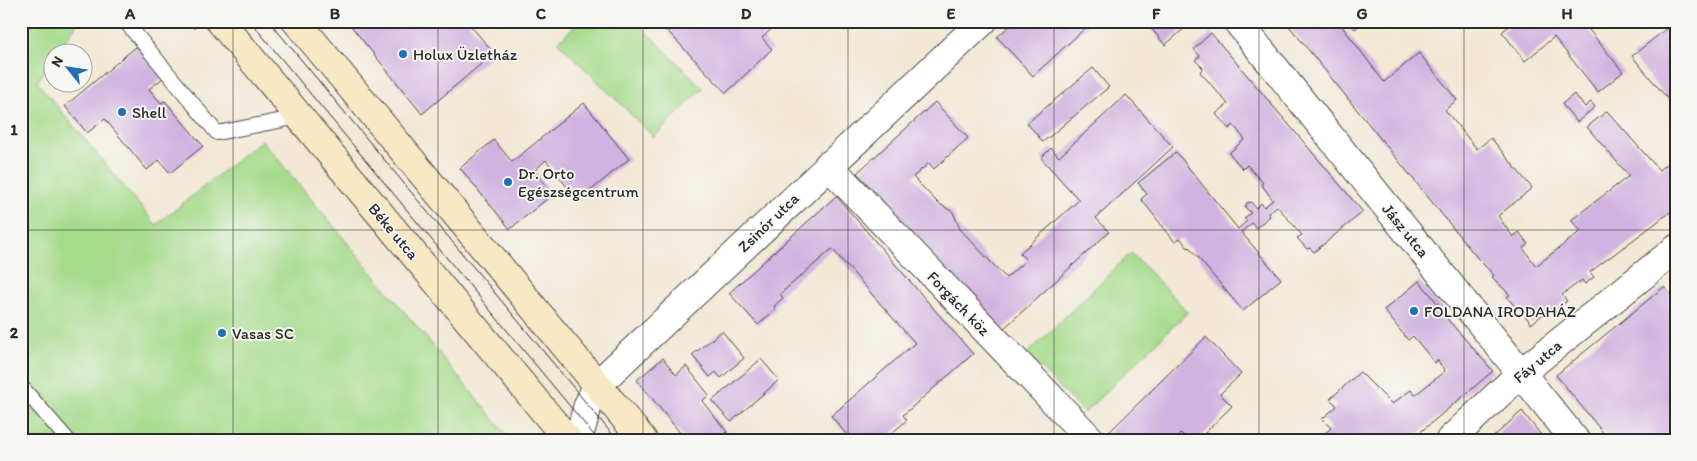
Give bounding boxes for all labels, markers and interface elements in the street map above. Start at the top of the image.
text: A [124,4,136,23]
text: B [330,4,341,23]
text: C [536,4,547,23]
text: D [741,4,752,23]
text: E [947,4,956,23]
text: F [1152,4,1161,23]
text: G [1356,4,1368,23]
text: H [1561,4,1573,23]
north arrow [42,42,92,92]
place label: Holux Üzletház [413,45,518,64]
marker: Holux Üzletház [397,48,409,60]
text: N [47,53,67,70]
place label: Shell [132,103,167,122]
marker: Shell [116,106,128,118]
text: 1 [10,120,18,139]
place label: Dr. Orto Egészségcentrum [518,164,639,201]
marker: Dr. Orto Egészségcentrum [502,176,514,188]
street label: Zsinór utca [734,188,803,256]
street label: Béke utca [365,199,423,264]
street label: Jász utca [1378,199,1433,261]
street label: Forgách köz [923,267,994,340]
place label: FOLDANA IRODAHÁZ [1424,302,1576,321]
marker: FOLDANA IRODAHÁZ [1408,305,1420,317]
text: 2 [10,323,19,342]
place label: Vasas SC [232,324,294,343]
marker: Vasas SC [216,327,228,339]
street label: Fáy utca [1509,336,1565,387]

